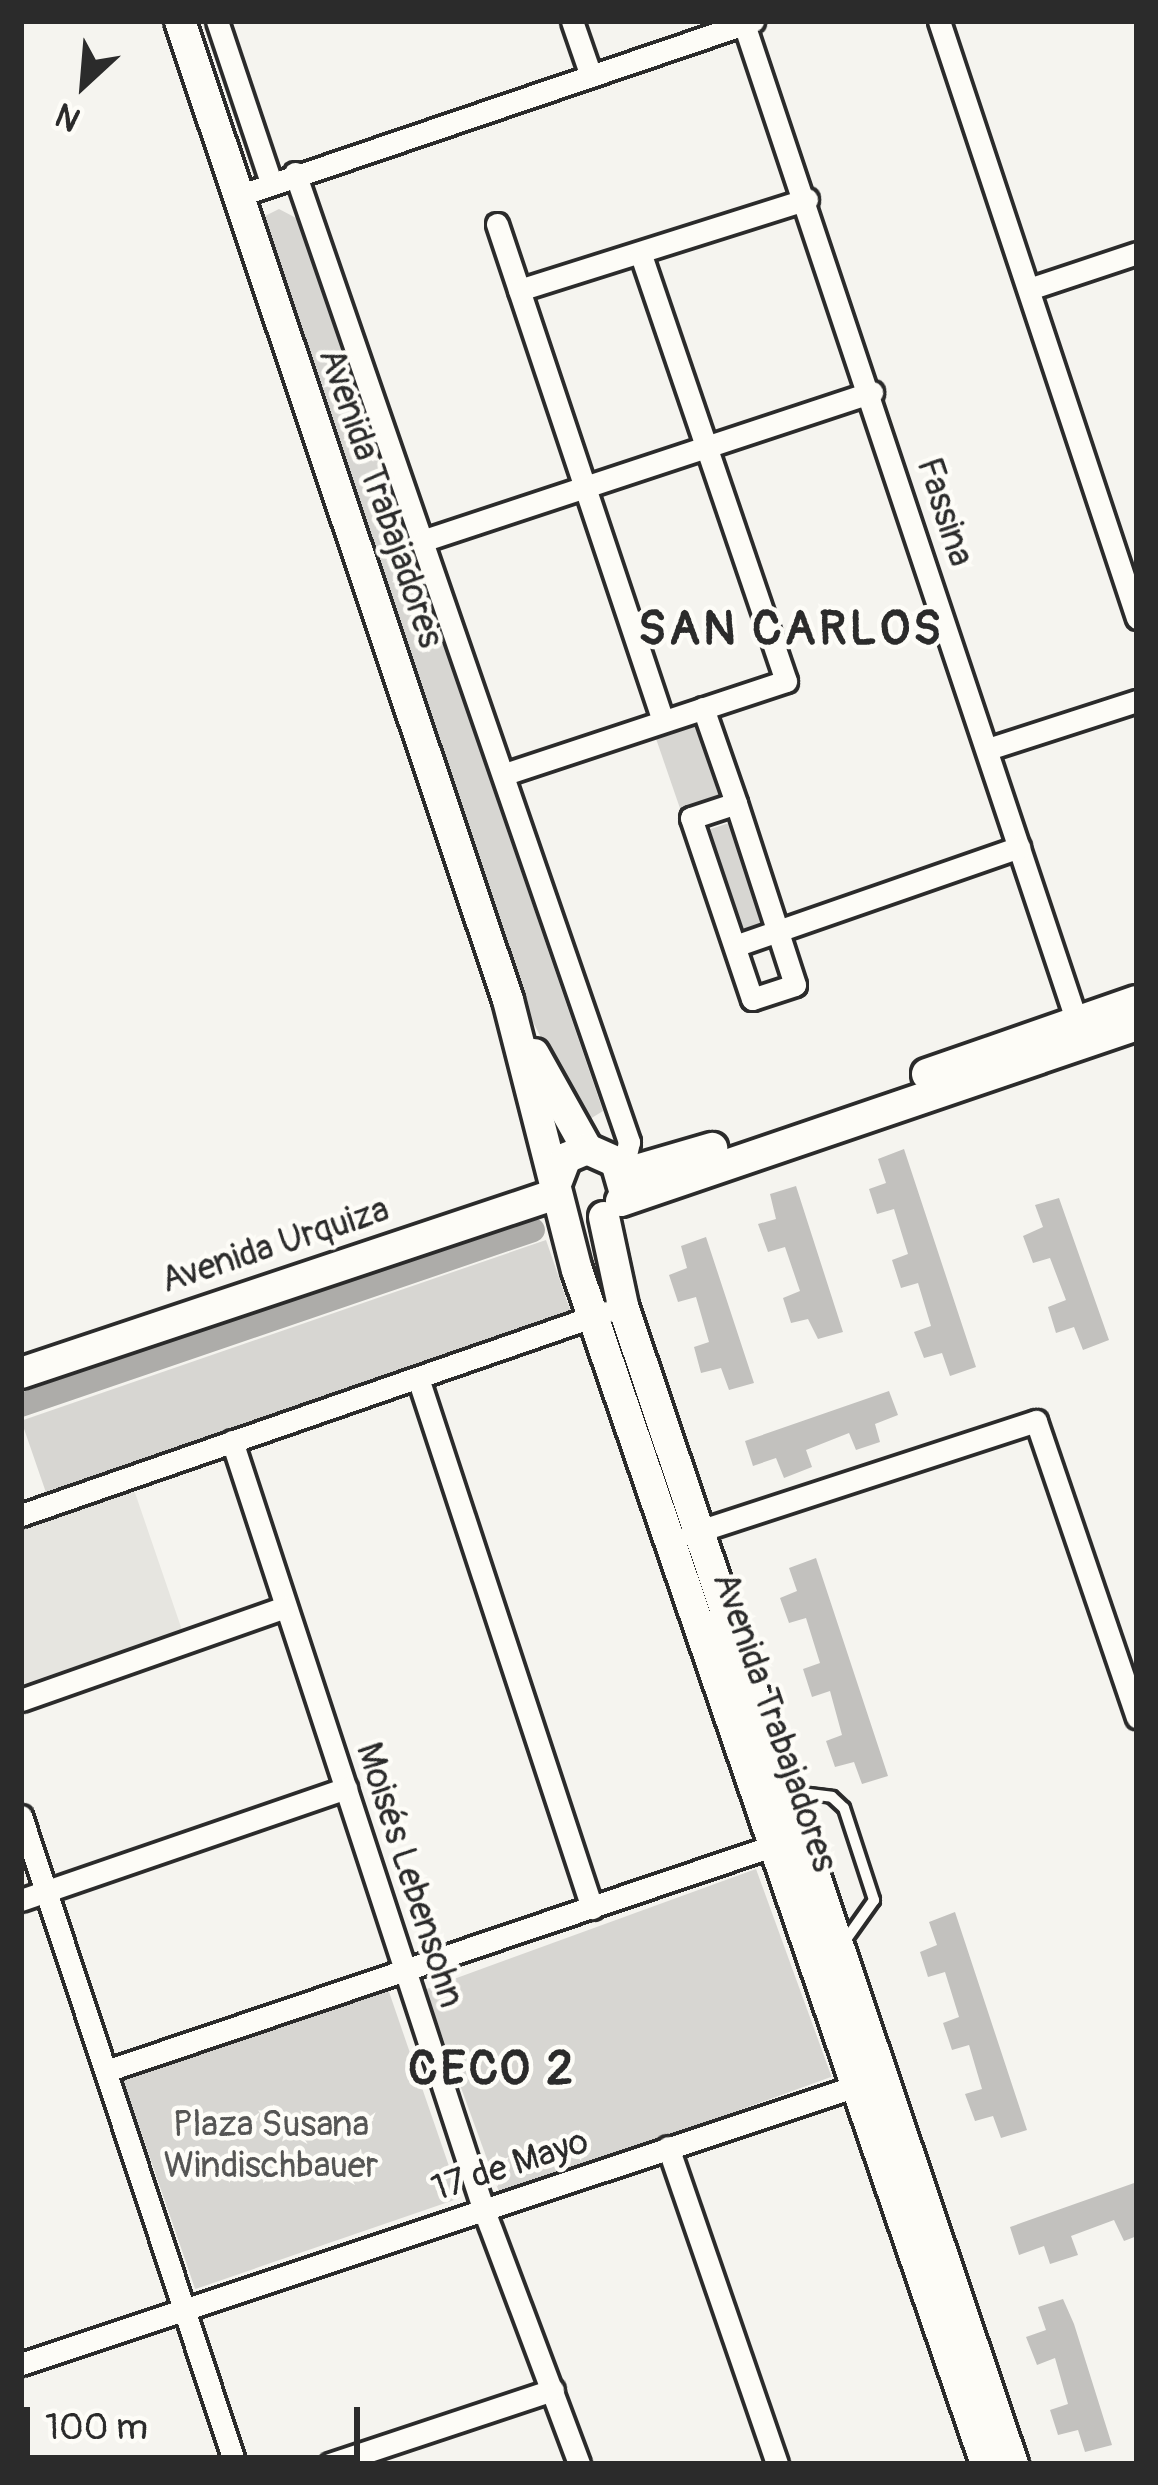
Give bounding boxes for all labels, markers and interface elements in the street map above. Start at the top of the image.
north arrow [24,24,144,144]
text: N [49,93,87,140]
street label: Avenida Trabajadores [310,343,452,653]
street label: Fassina [907,452,983,572]
district label: SAN CARLOS [638,601,944,659]
street label: Avenida Urquiza [156,1188,394,1302]
street label: Avenida Trabajadores [704,1567,846,1877]
street label: Moisés Lebensohn [347,1737,473,2013]
district label: CECO 2 [408,2041,576,2099]
park label: Plaza Susana Windischbauer [164,2102,378,2187]
street label: 17 de Mayo [426,2119,594,2211]
scale bar [30,2383,366,2457]
text: 100 m [45,2405,148,2450]

